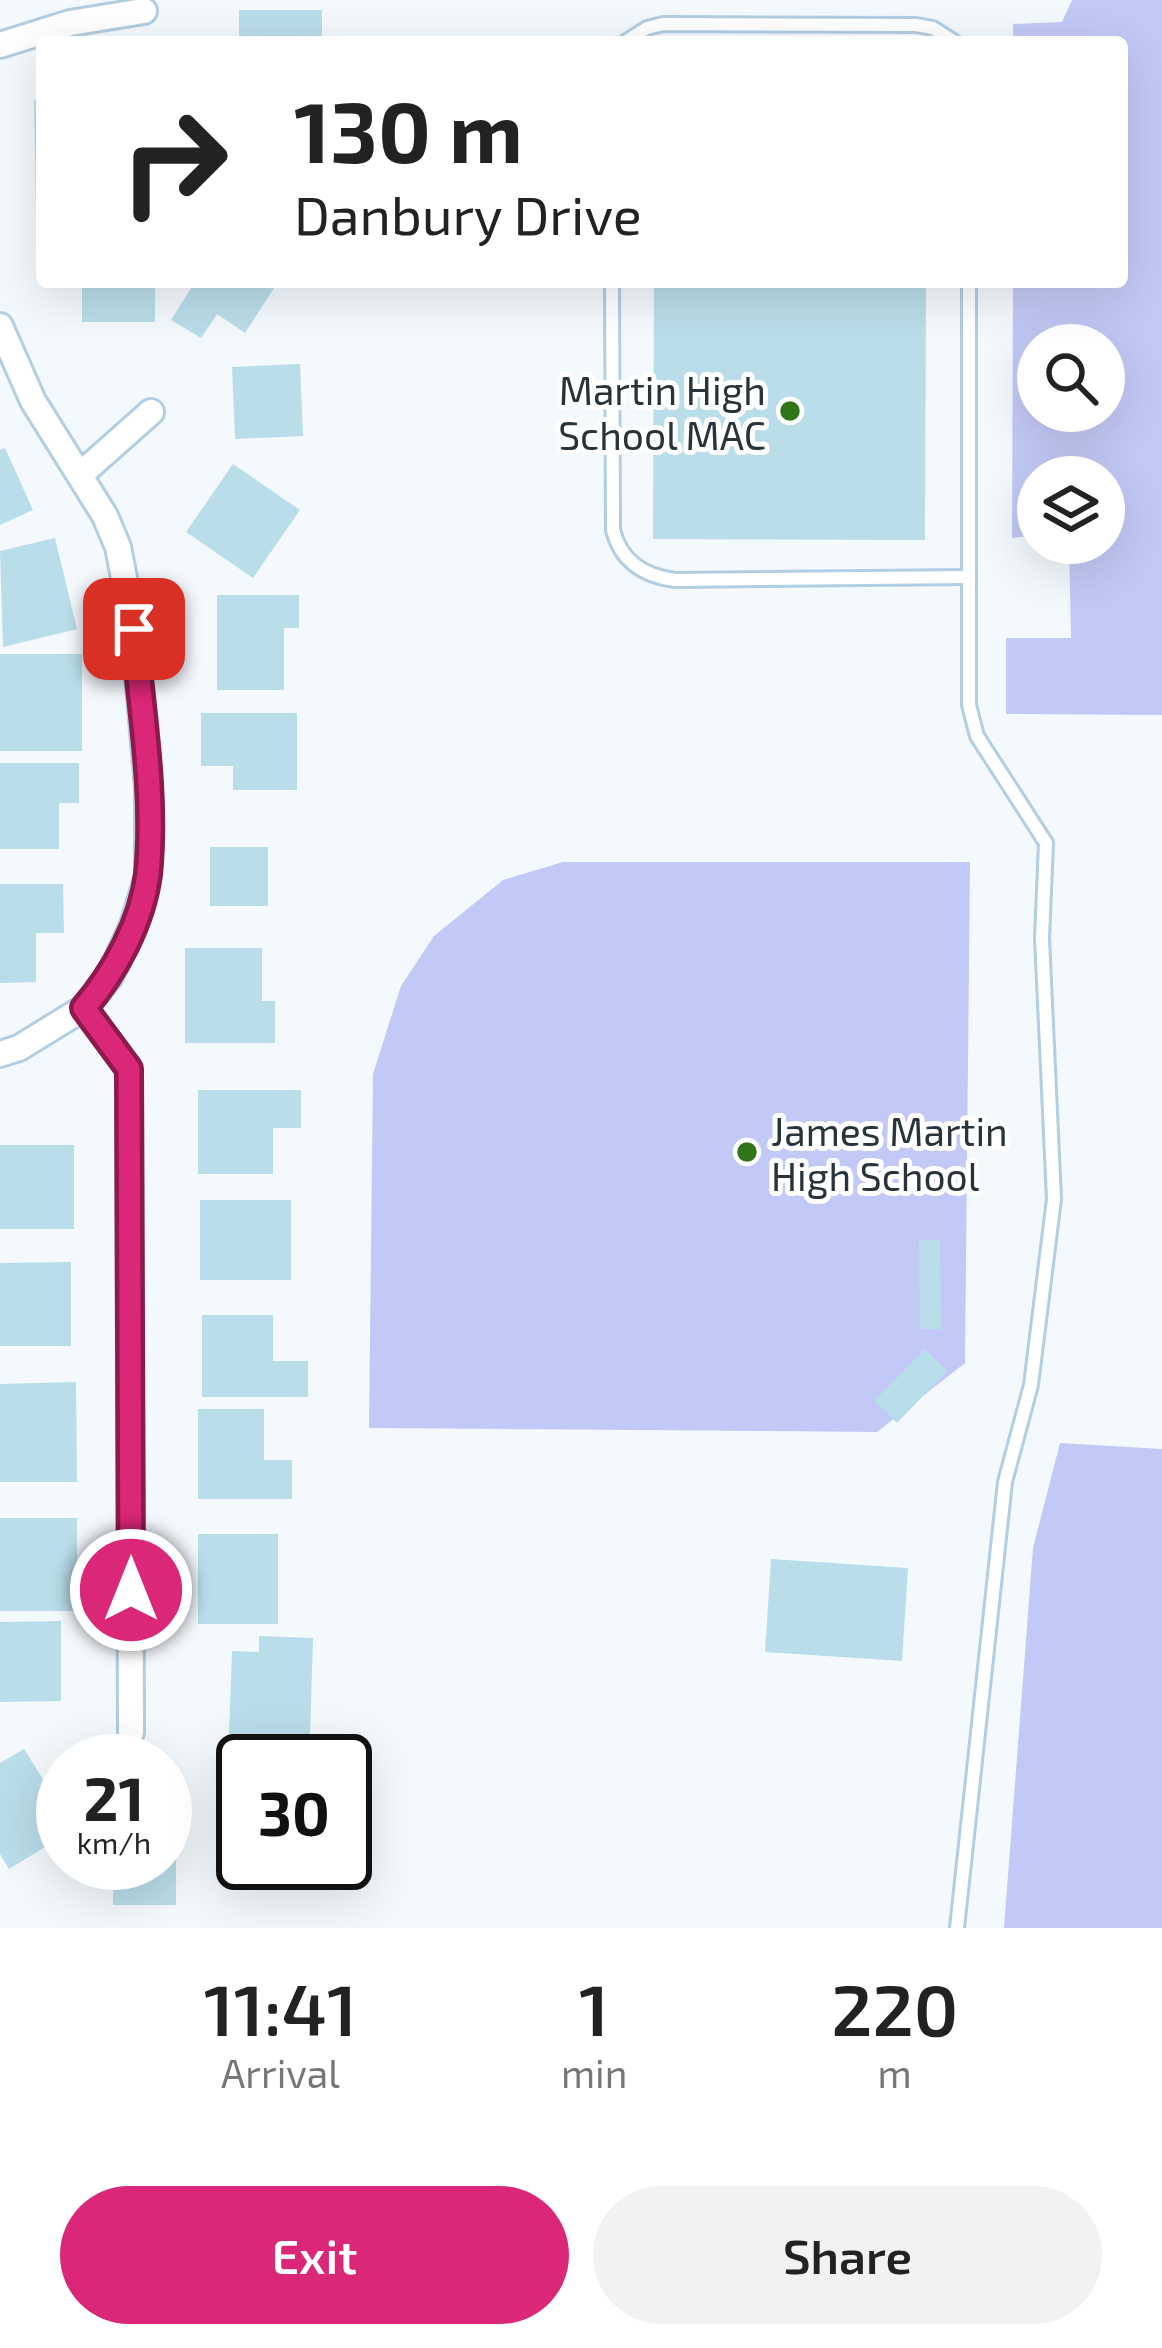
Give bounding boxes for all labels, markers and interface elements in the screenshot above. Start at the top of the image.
text: 130 m [294,79,523,180]
icon: right [96,84,252,240]
text: Danbury Drive [294,181,642,246]
map controls [1017,324,1125,564]
button: search [1017,324,1125,432]
place label: Martin High School MAC [558,366,766,458]
marker: Martin High School MAC [777,398,803,424]
button: layers [1017,456,1125,564]
pin [83,578,185,680]
icon: arrive [101,596,167,662]
place label: James Martin High School [771,1107,1008,1199]
marker: James Martin High School [734,1139,760,1165]
position arrow [68,1527,194,1653]
speed limit sign: 30 [216,1734,372,1890]
text: 21 [84,1761,144,1833]
text: km/h [77,1824,151,1860]
text: 11:41 [204,1964,357,2050]
text: 1 [579,1964,609,2050]
text: 220 [831,1964,958,2050]
text: Arrival [221,2049,340,2096]
text: min [561,2049,627,2096]
text: m [878,2049,912,2096]
button: Exit [60,2186,569,2324]
button: Share [593,2186,1102,2324]

